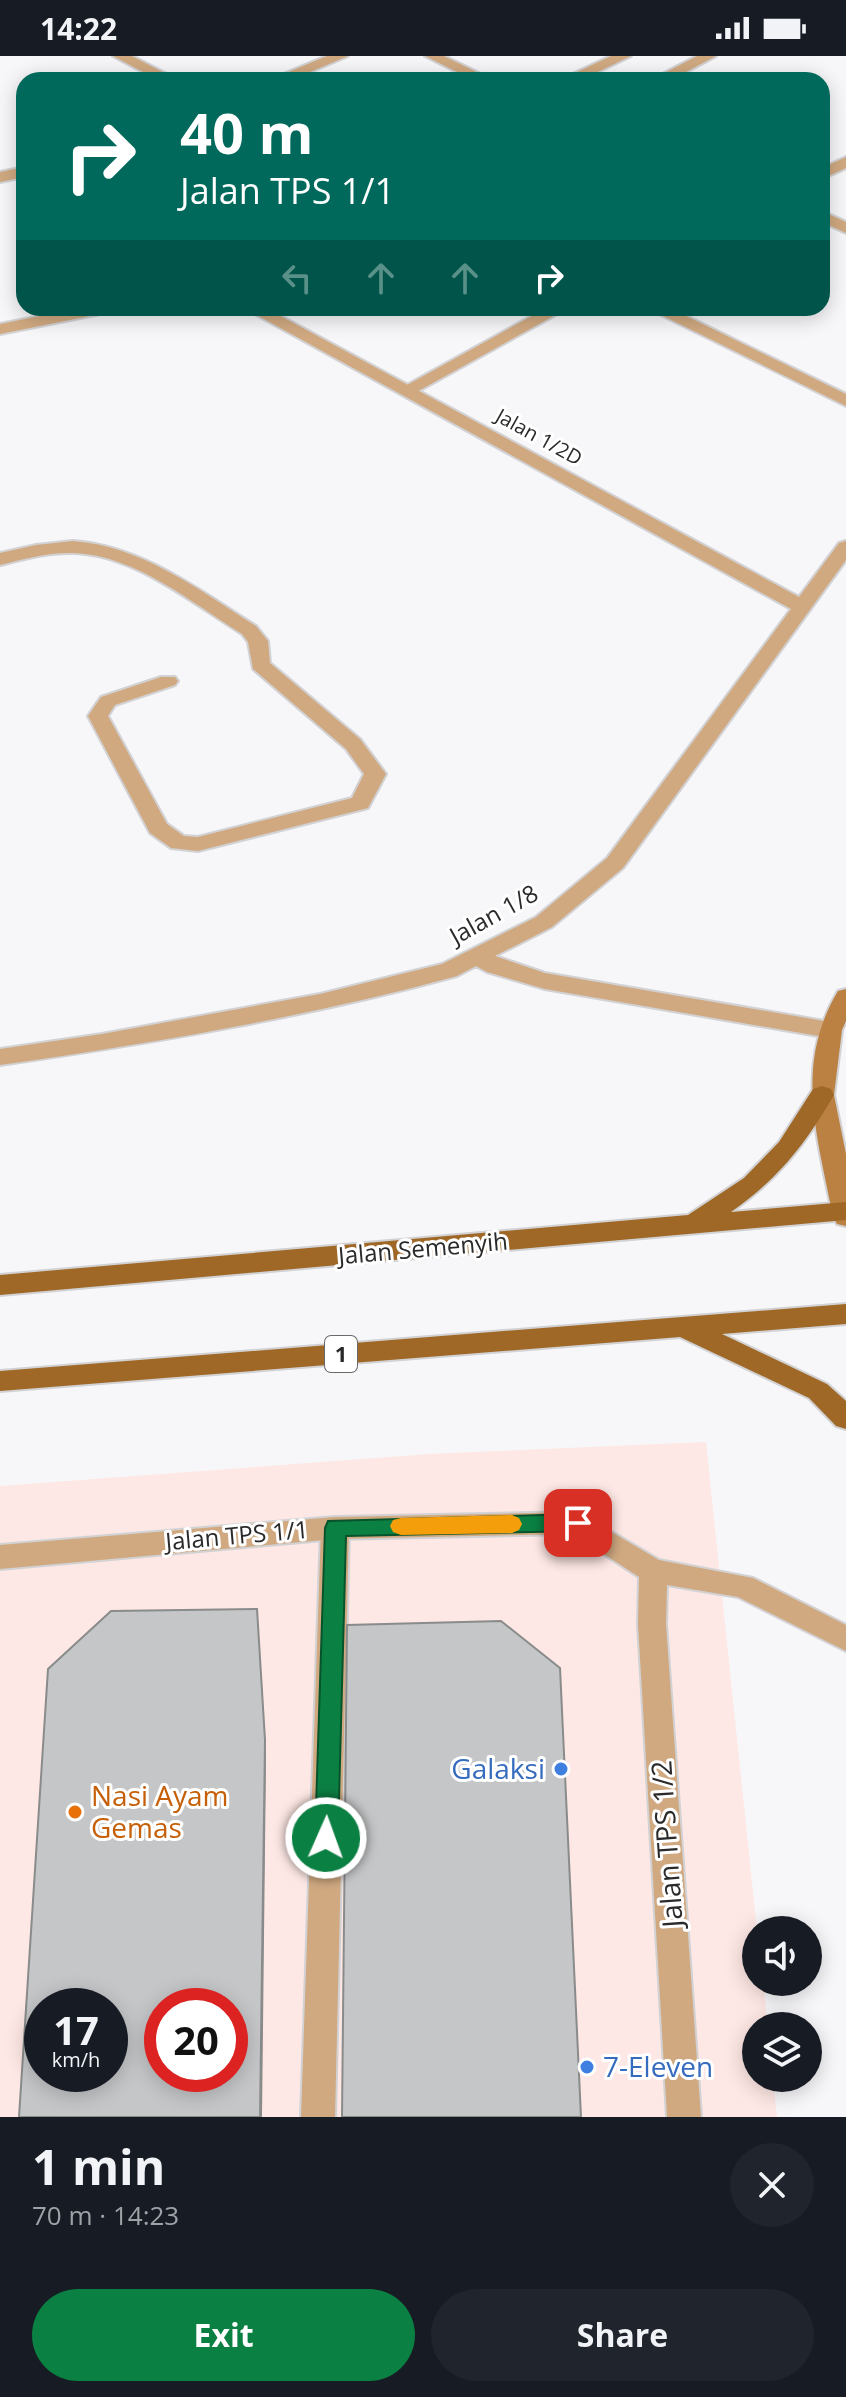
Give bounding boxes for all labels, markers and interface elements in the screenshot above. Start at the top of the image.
text: 14:22 [40,8,117,49]
text: 40 m [180,94,314,170]
icon: right [48,104,152,208]
text: Jalan TPS 1/1 [180,166,395,215]
icon: left [275,256,319,300]
icon: ahead [359,256,403,300]
icon: ahead [443,256,487,300]
icon: right [527,256,571,300]
street label: Jalan 1/2D [489,401,587,471]
street label: Jalan 1/8 [441,876,543,952]
street label: Jalan Semenyih [335,1224,509,1272]
road number: 1 [325,1336,357,1372]
pin [544,1489,612,1557]
icon: arrive [556,1501,600,1545]
street label: Jalan TPS 1/1 [162,1512,310,1557]
place label: Galaksi [451,1749,545,1787]
street label: Jalan TPS 1/2 [641,1759,691,1932]
marker: Galaksi [552,1760,570,1778]
place label: Nasi Ayam Gemas [91,1776,229,1846]
position arrow [284,1796,368,1880]
marker: Nasi Ayam Gemas [66,1803,84,1821]
map controls [742,1916,822,2092]
button: sound [742,1916,822,1996]
speed limit sign: 20 [144,1988,248,2092]
text: 17 [53,2002,99,2057]
button: layers [742,2012,822,2092]
text: km/h [52,2046,100,2073]
place label: 7-Eleven [603,2047,713,2085]
marker: 7-Eleven [578,2058,596,2076]
text: 1 min [32,2134,165,2199]
button: close [730,2143,814,2227]
text: 70 m · 14:23 [32,2197,179,2233]
button: Exit [32,2289,415,2381]
button: Share [431,2289,814,2381]

